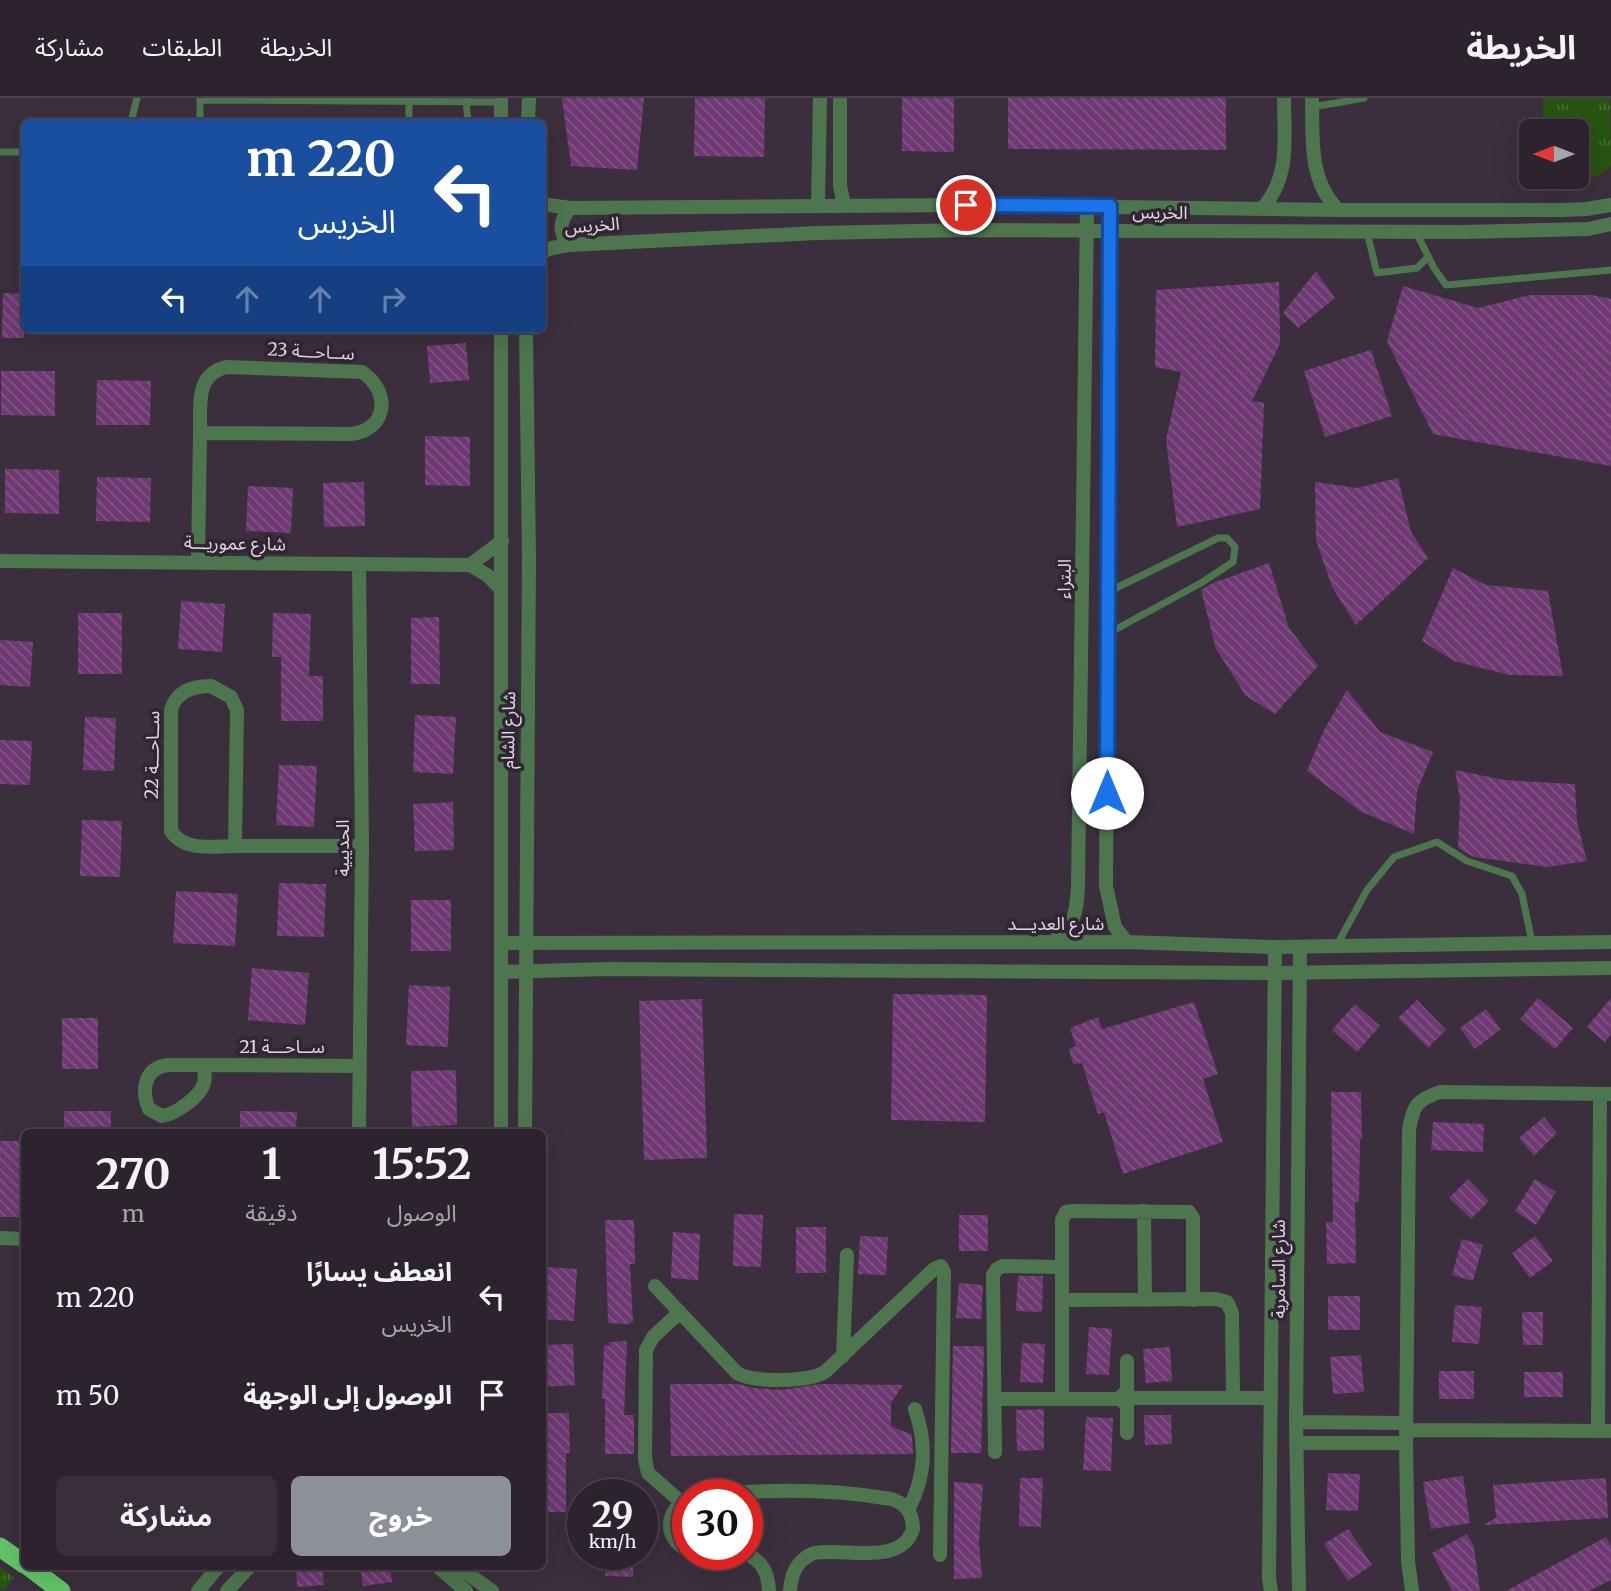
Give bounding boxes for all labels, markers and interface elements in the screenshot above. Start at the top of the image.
text: الخريطة [1466,27,1576,68]
text: مشاركة [35,32,104,63]
text: الطبقات [142,32,222,63]
text: الخريطة [260,32,332,63]
north arrow [1519,119,1589,189]
map controls [1519,119,1589,189]
text: 220 m [246,128,396,189]
icon: left [420,147,511,238]
pin [936,175,996,235]
icon: arrive [947,186,985,224]
street label: الخريس [1132,200,1188,224]
text: الخريس [298,202,396,242]
street label: الخريس [564,212,620,238]
icon: left [155,280,193,318]
icon: ahead [228,280,266,318]
icon: ahead [301,280,339,318]
icon: right [374,280,412,318]
street label: ســاحـــة 23 [267,337,355,365]
street label: شارع عموريـــة [184,531,286,558]
street label: البتراء [1052,559,1076,599]
street label: شارع الشام [496,691,523,769]
street label: ســاحـــة 22 [140,711,164,799]
position arrow [1070,756,1144,830]
street label: الحديبية [331,819,354,877]
street label: شارع العديـــد [1008,912,1104,938]
street label: ســاحـــة 21 [239,1035,325,1058]
text: 1 [262,1138,281,1190]
text: 15:52 [372,1138,471,1190]
text: 270 [96,1148,171,1200]
text: دقيقة [245,1198,298,1227]
text: الوصول [387,1198,457,1227]
text: m [122,1199,145,1228]
street label: شارع السامرية [1267,1219,1293,1319]
text: انعطف يسارًا [306,1255,452,1288]
icon: left [473,1278,511,1316]
text: 220 m [56,1281,135,1314]
text: الخريس [381,1309,452,1338]
icon: arrive [473,1376,511,1414]
text: الوصول إلى الوجهة [243,1378,452,1411]
text: 50 m [56,1379,120,1412]
button: مشاركة [56,1476,277,1556]
button: خروج [291,1476,511,1556]
speed limit sign: 30 [672,1479,763,1570]
text: 29 [592,1493,633,1537]
text: km/h [589,1530,636,1553]

